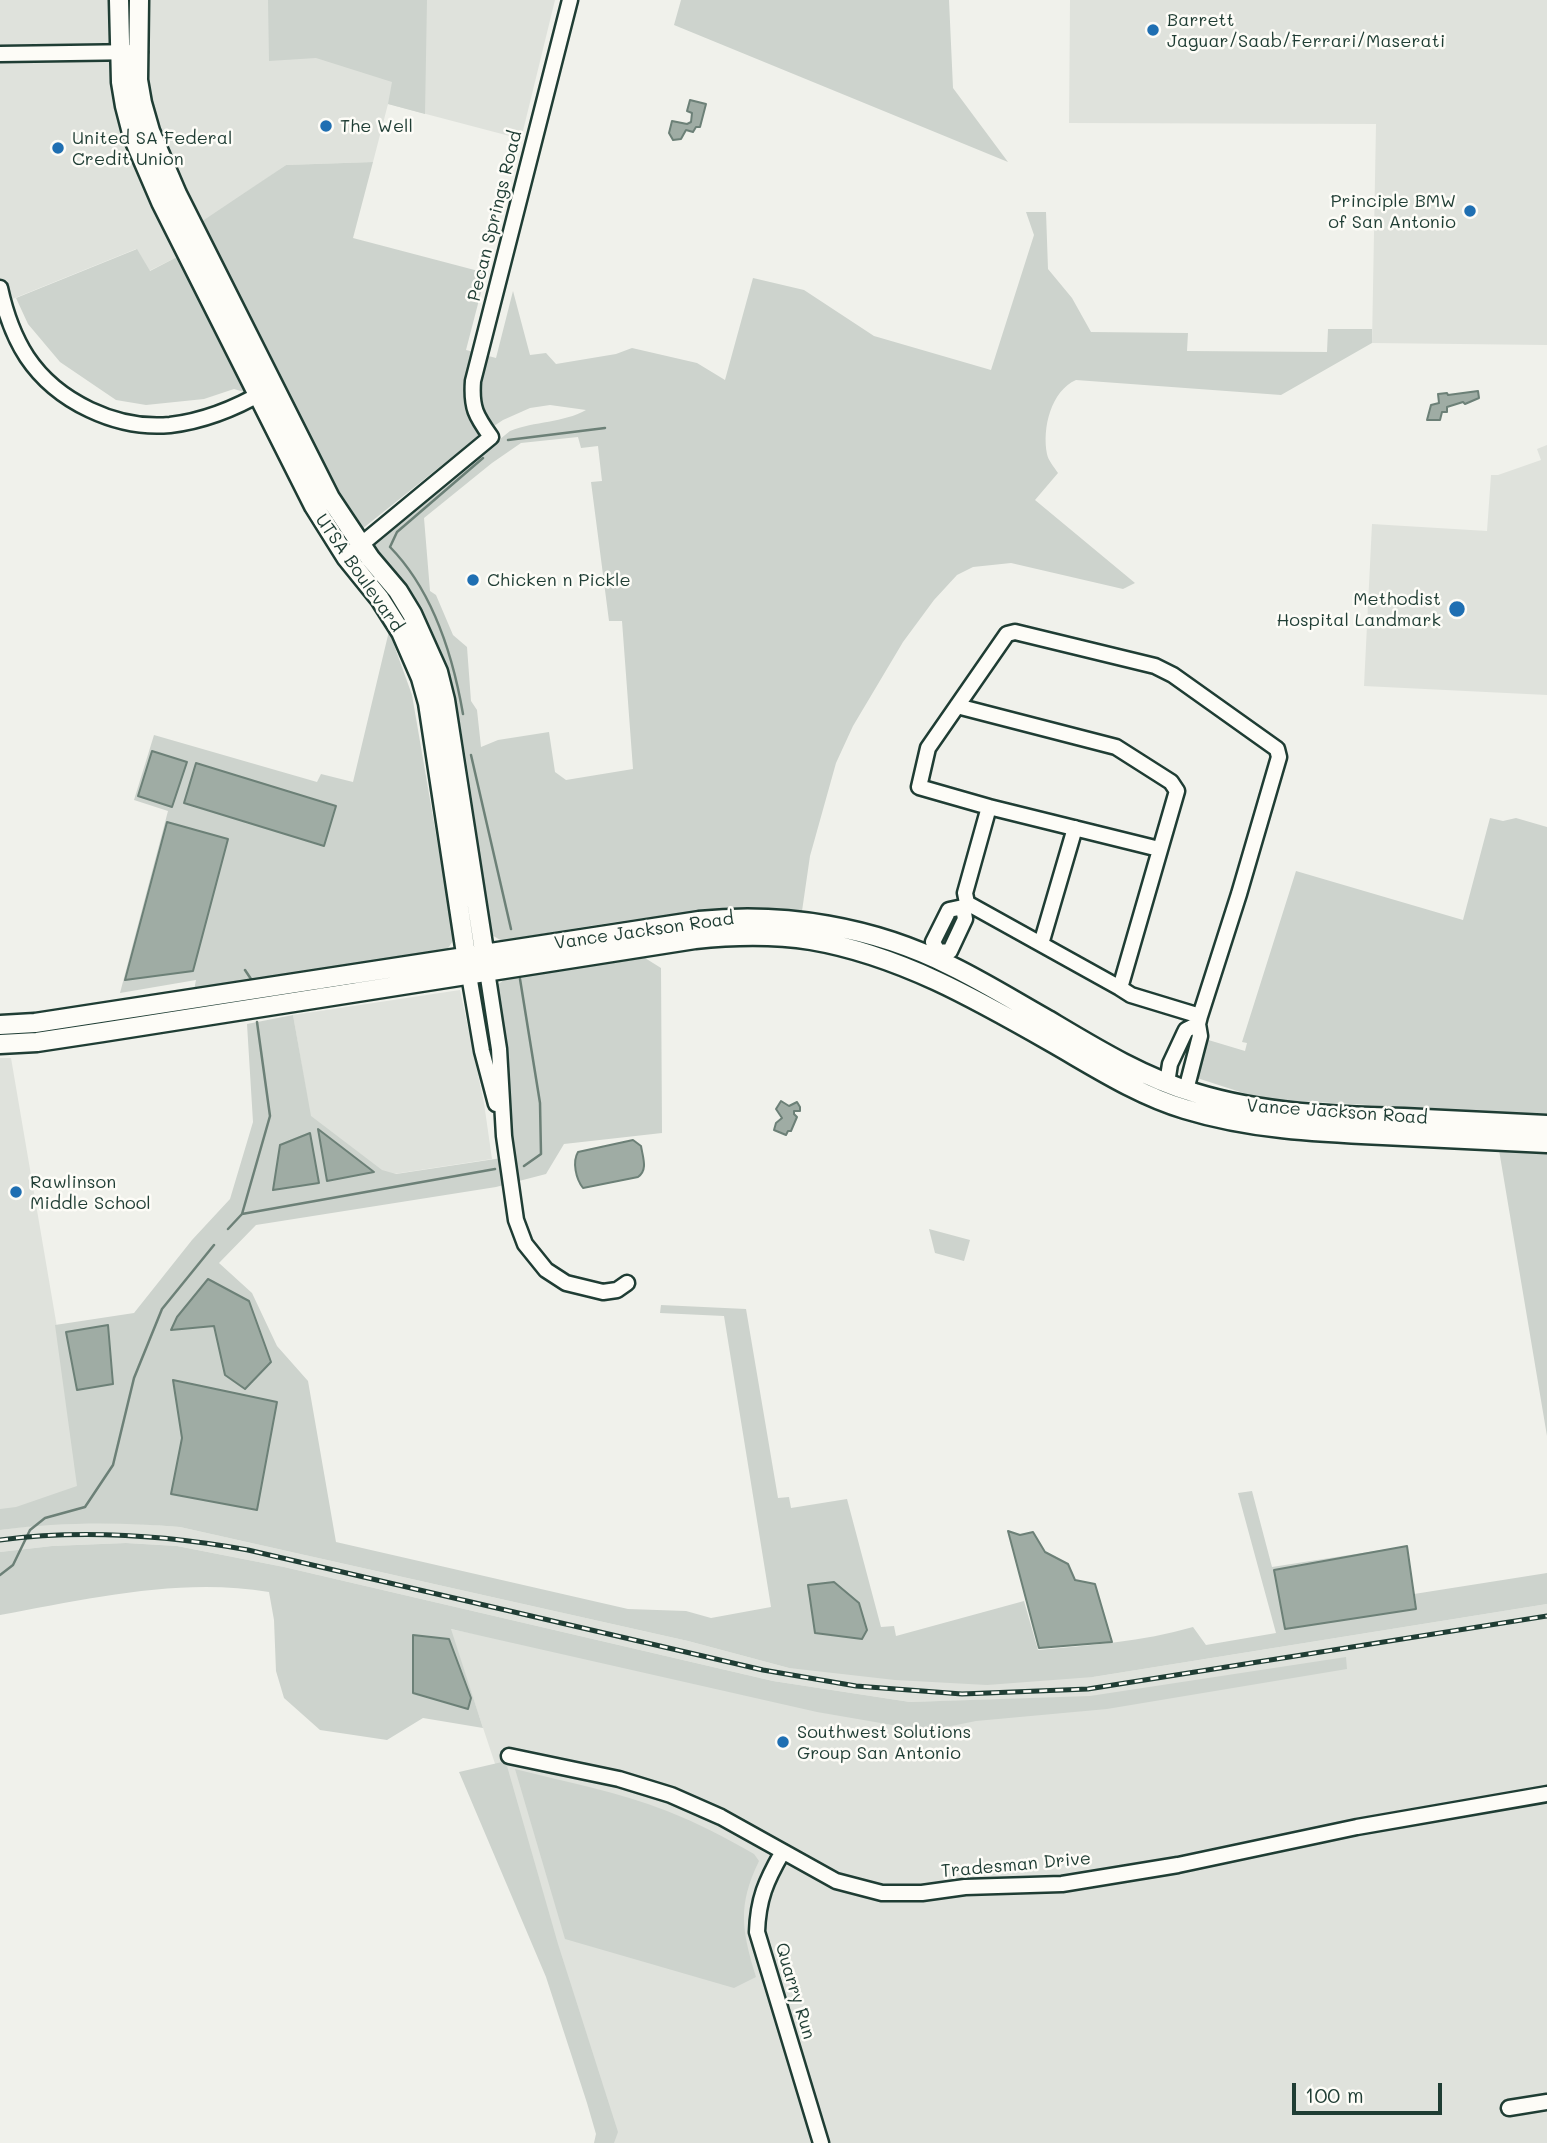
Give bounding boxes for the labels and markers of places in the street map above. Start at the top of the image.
place label: Barrett Jaguar/Saab/Ferrari/Maserati [1167,9,1445,52]
marker: Barrett Jaguar/Saab/Ferrari/Maserati [1145,22,1161,38]
place label: The Well [340,115,413,137]
marker: The Well [318,118,334,134]
place label: United SA Federal Credit Union [72,127,233,170]
marker: United SA Federal Credit Union [50,140,66,156]
place label: Principle BMW of San Antonio [1328,190,1456,232]
marker: Principle BMW of San Antonio [1462,203,1478,219]
place label: Chicken n Pickle [487,569,631,591]
marker: Chicken n Pickle [465,572,481,588]
place label: Methodist Hospital Landmark [1276,588,1441,630]
marker: Methodist Hospital Landmark [1447,599,1467,619]
place label: Rawlinson Middle School [30,1171,151,1214]
marker: Rawlinson Middle School [8,1184,24,1200]
place label: Southwest Solutions Group San Antonio [797,1721,971,1764]
marker: Southwest Solutions Group San Antonio [775,1734,791,1750]

